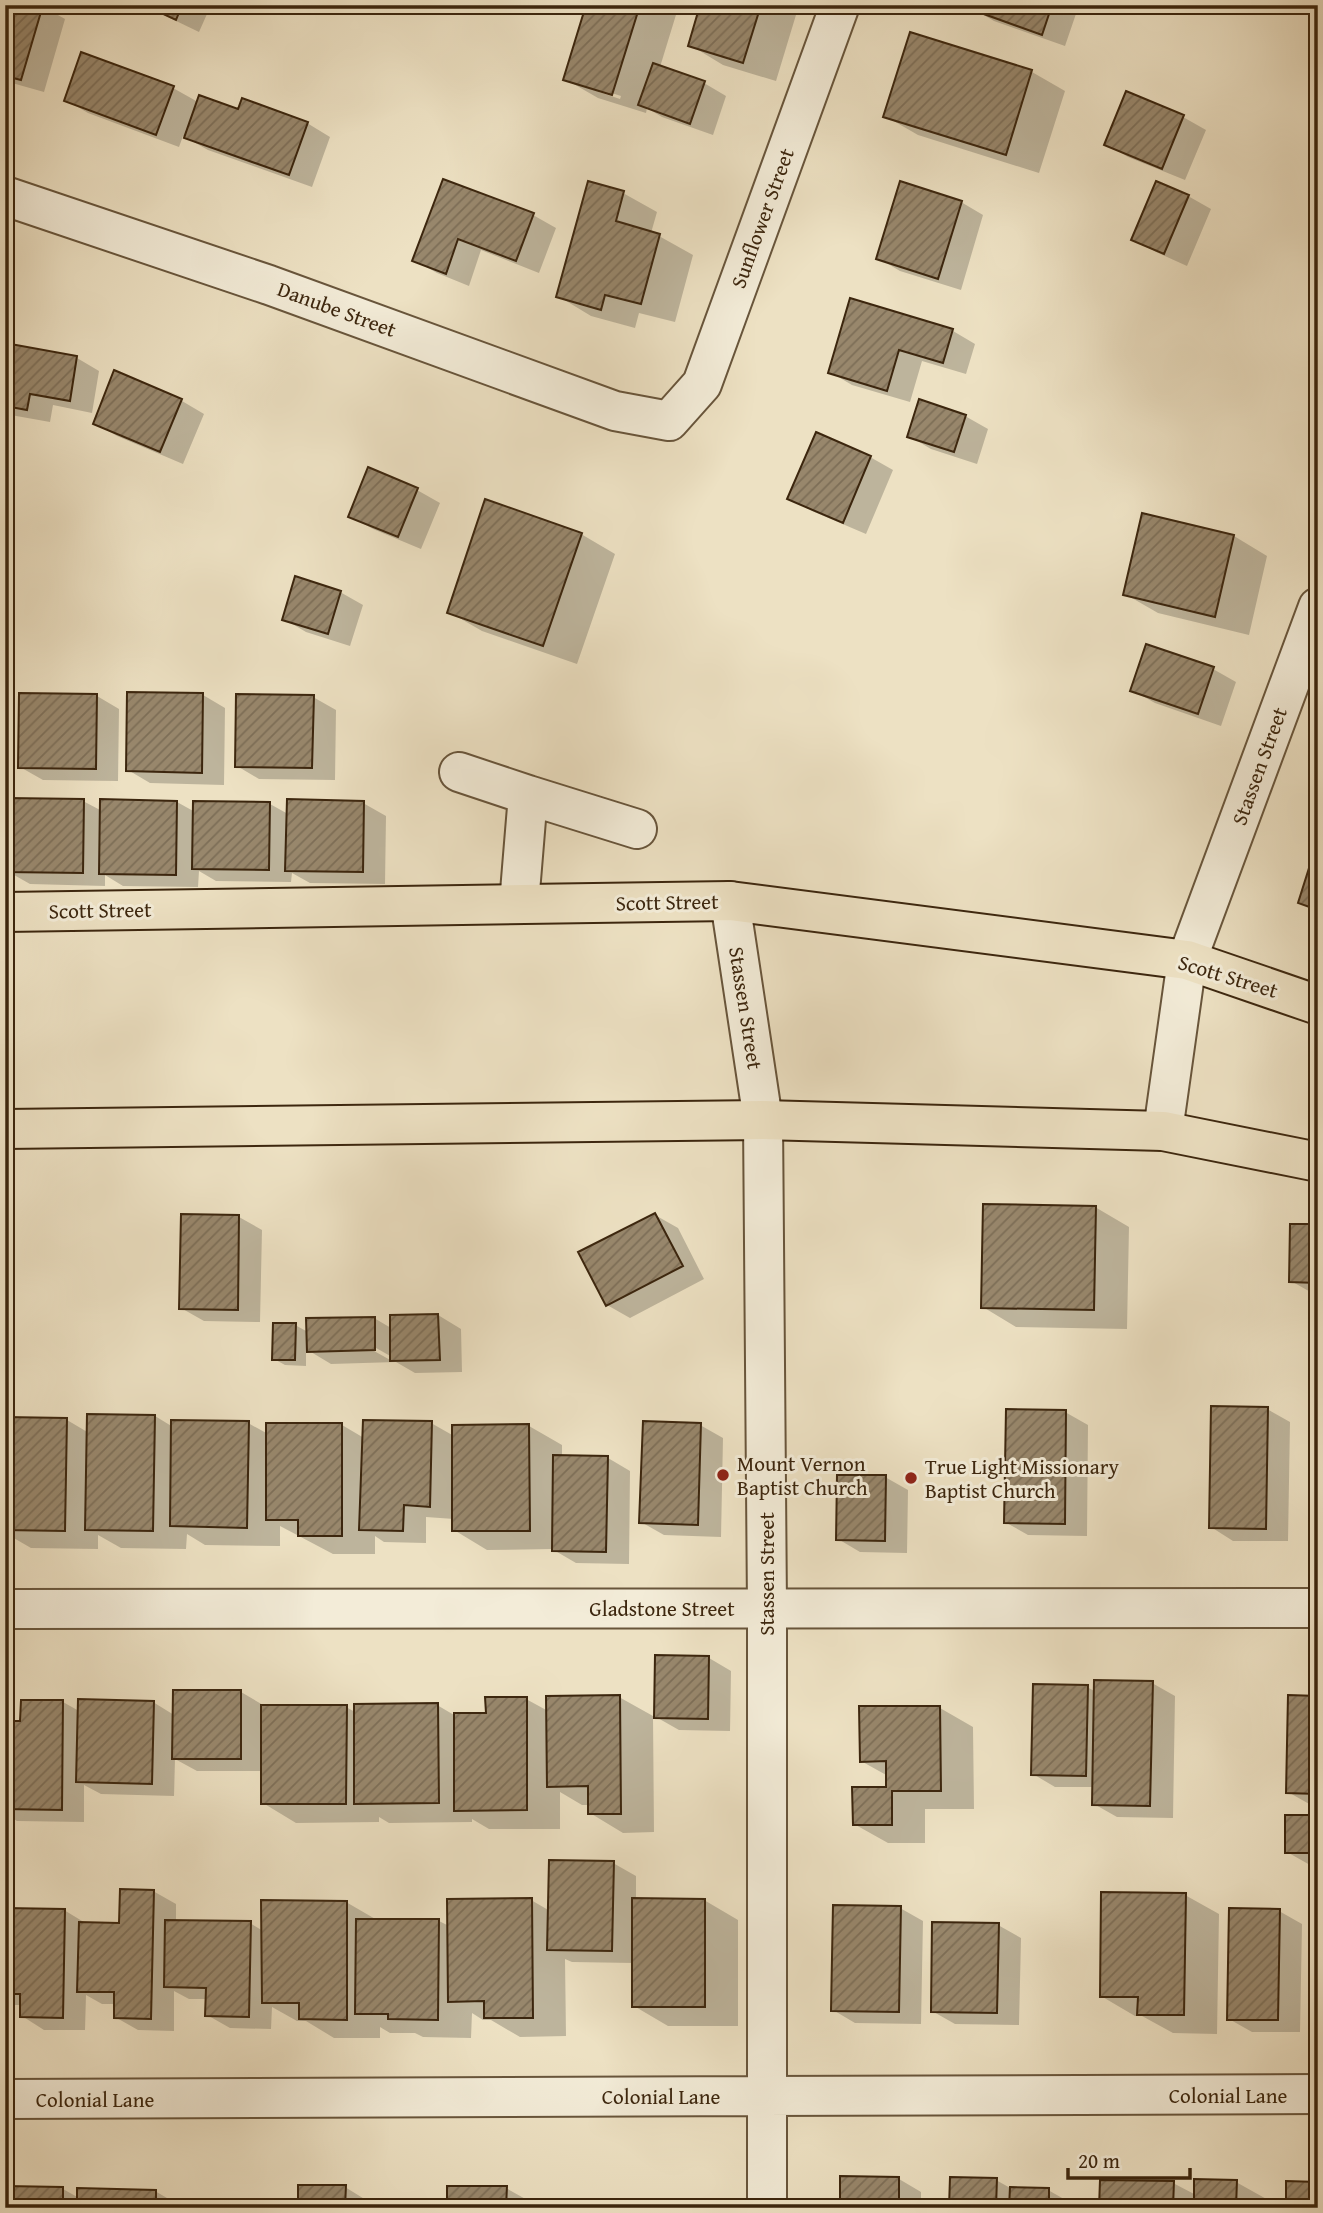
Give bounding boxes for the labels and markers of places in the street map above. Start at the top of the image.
place label: Mount Vernon Baptist Church [737,1448,868,1503]
place label: True Light Missionary Baptist Church [925,1451,1119,1506]
marker: Mount Vernon Baptist Church [715,1467,731,1483]
marker: True Light Missionary Baptist Church [903,1470,919,1486]

